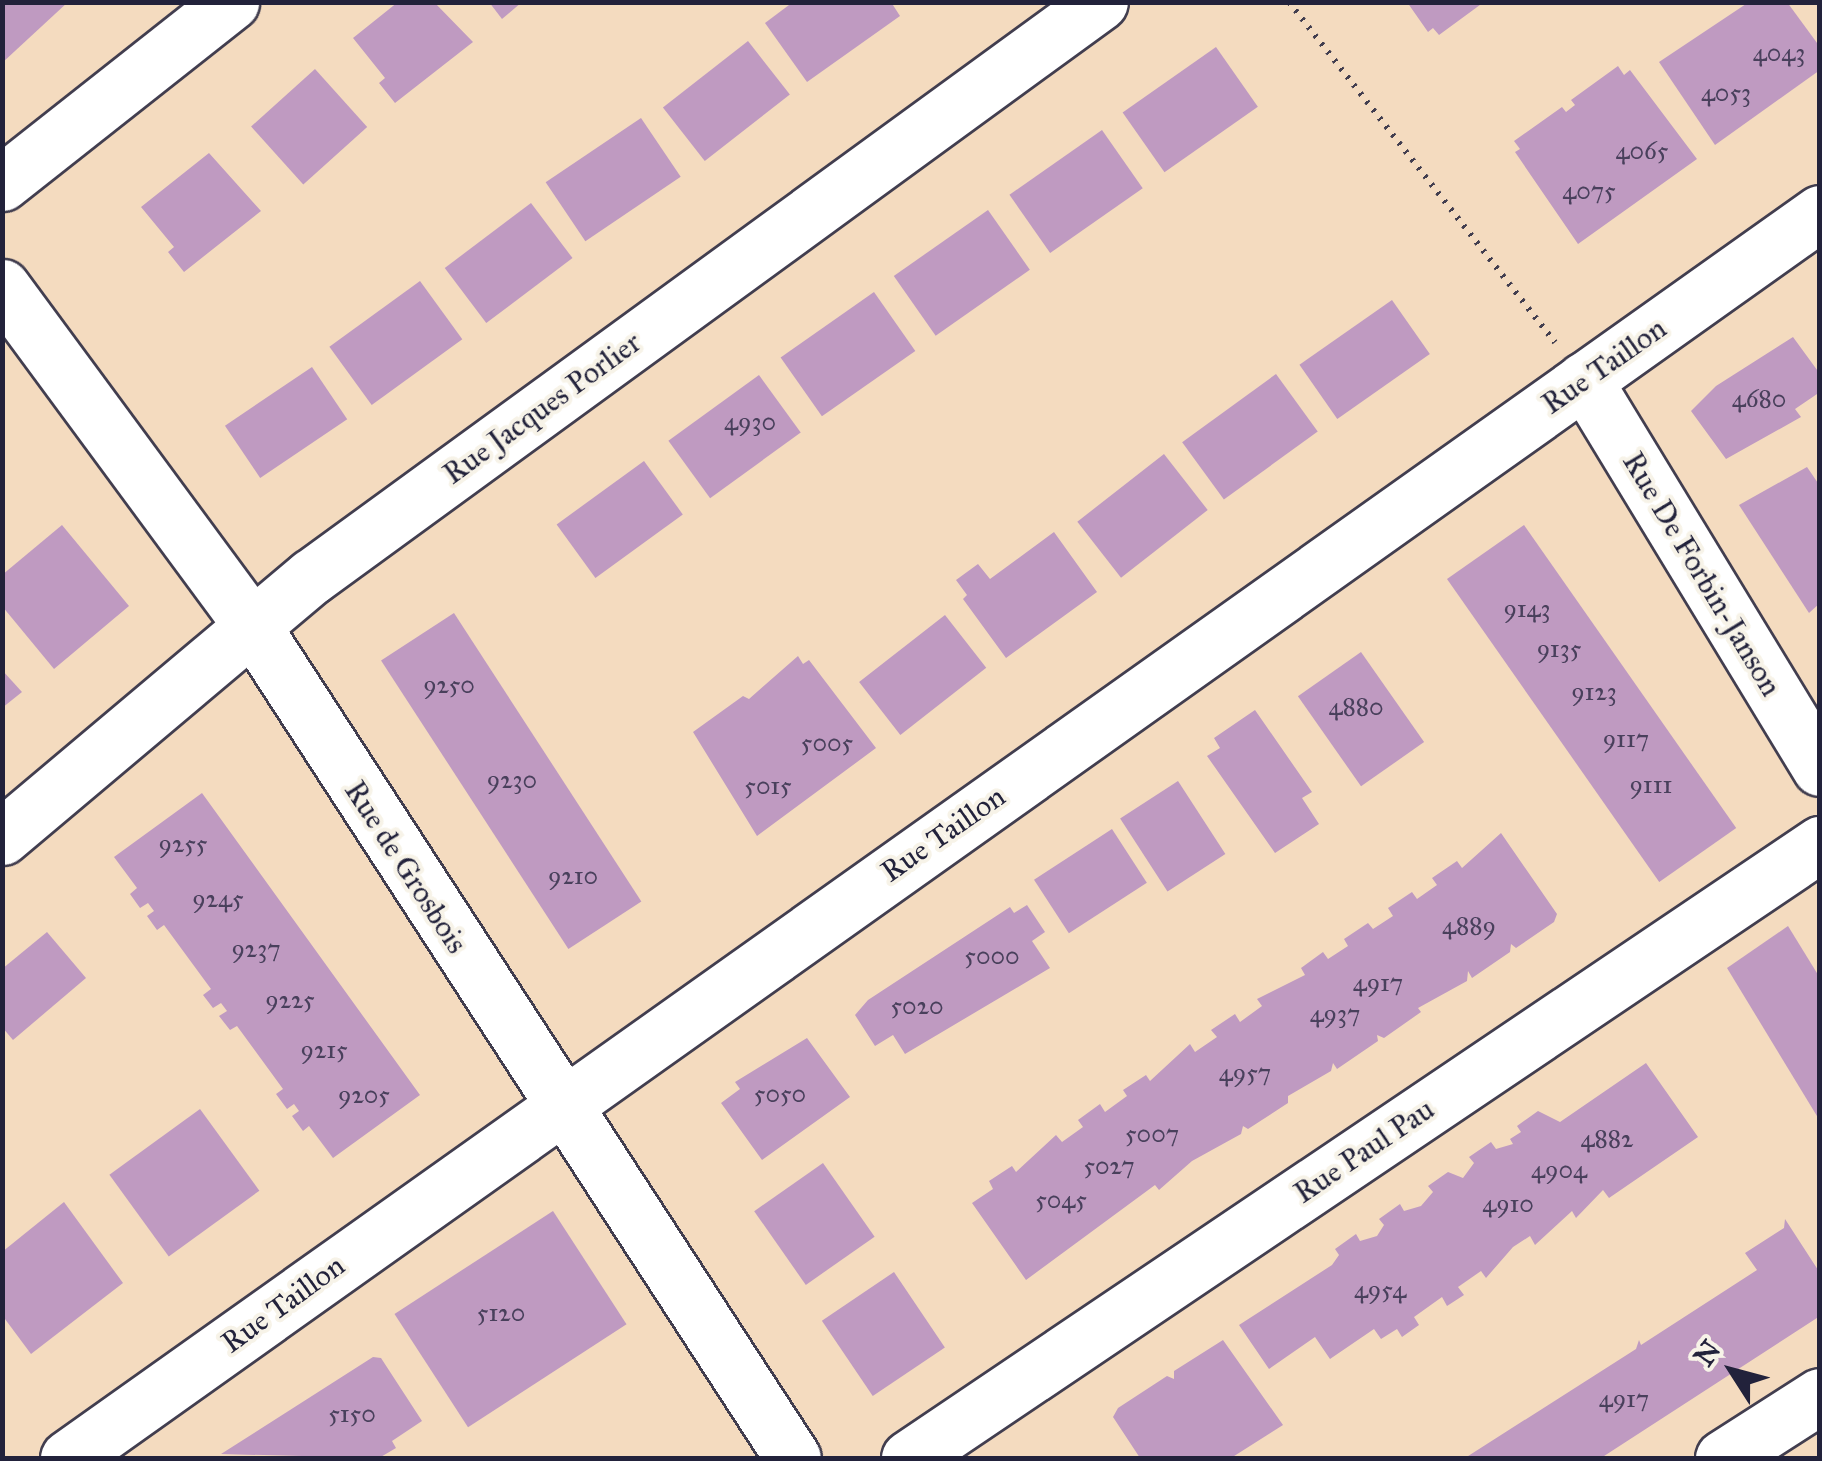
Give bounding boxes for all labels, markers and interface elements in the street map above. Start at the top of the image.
house number: 4043 [1753,38,1805,68]
house number: 4053 [1701,78,1751,108]
house number: 4065 [1616,136,1668,166]
house number: 4075 [1562,176,1616,206]
street label: Rue Taillon [1535,310,1673,422]
street label: Rue Jacques Porlier [436,324,648,492]
house number: 4680 [1732,384,1786,414]
house number: 4930 [724,407,776,437]
street label: Rue De Forbin-Janson [1615,446,1789,702]
house number: 9143 [1503,594,1551,624]
house number: 9135 [1537,634,1581,664]
house number: 9250 [423,670,475,700]
house number: 9123 [1571,677,1617,707]
house number: 4880 [1328,692,1384,722]
house number: 9117 [1603,724,1649,754]
house number: 5005 [801,728,853,758]
house number: 9230 [487,765,537,795]
house number: 9111 [1630,770,1672,800]
house number: 5015 [744,771,792,801]
street label: Rue de Grosbois [337,774,475,960]
street label: Rue Taillon [874,778,1012,890]
house number: 9255 [159,829,207,859]
house number: 9210 [548,861,598,891]
house number: 9245 [192,884,244,914]
house number: 4889 [1442,911,1496,941]
house number: 9237 [231,934,281,964]
house number: 5000 [964,941,1020,971]
house number: 4917 [1353,968,1403,998]
house number: 9225 [265,985,315,1015]
house number: 5020 [890,991,944,1021]
house number: 4937 [1310,999,1360,1029]
house number: 9215 [300,1035,348,1065]
house number: 4957 [1219,1058,1271,1088]
house number: 5050 [754,1079,806,1109]
house number: 9205 [338,1080,390,1110]
street label: Rue Paul Pau [1287,1091,1441,1211]
house number: 5007 [1125,1119,1179,1149]
house number: 4882 [1581,1124,1633,1154]
house number: 5027 [1083,1151,1135,1181]
house number: 4904 [1531,1155,1587,1185]
house number: 5045 [1035,1185,1087,1215]
house number: 4910 [1482,1189,1534,1219]
street label: Rue Taillon [215,1247,351,1361]
house number: 4954 [1354,1275,1406,1305]
house number: 5120 [477,1298,525,1328]
north arrow [1682,1321,1782,1421]
text: N [1686,1333,1728,1373]
house number: 4917 [1599,1384,1649,1414]
house number: 5150 [328,1399,376,1429]

